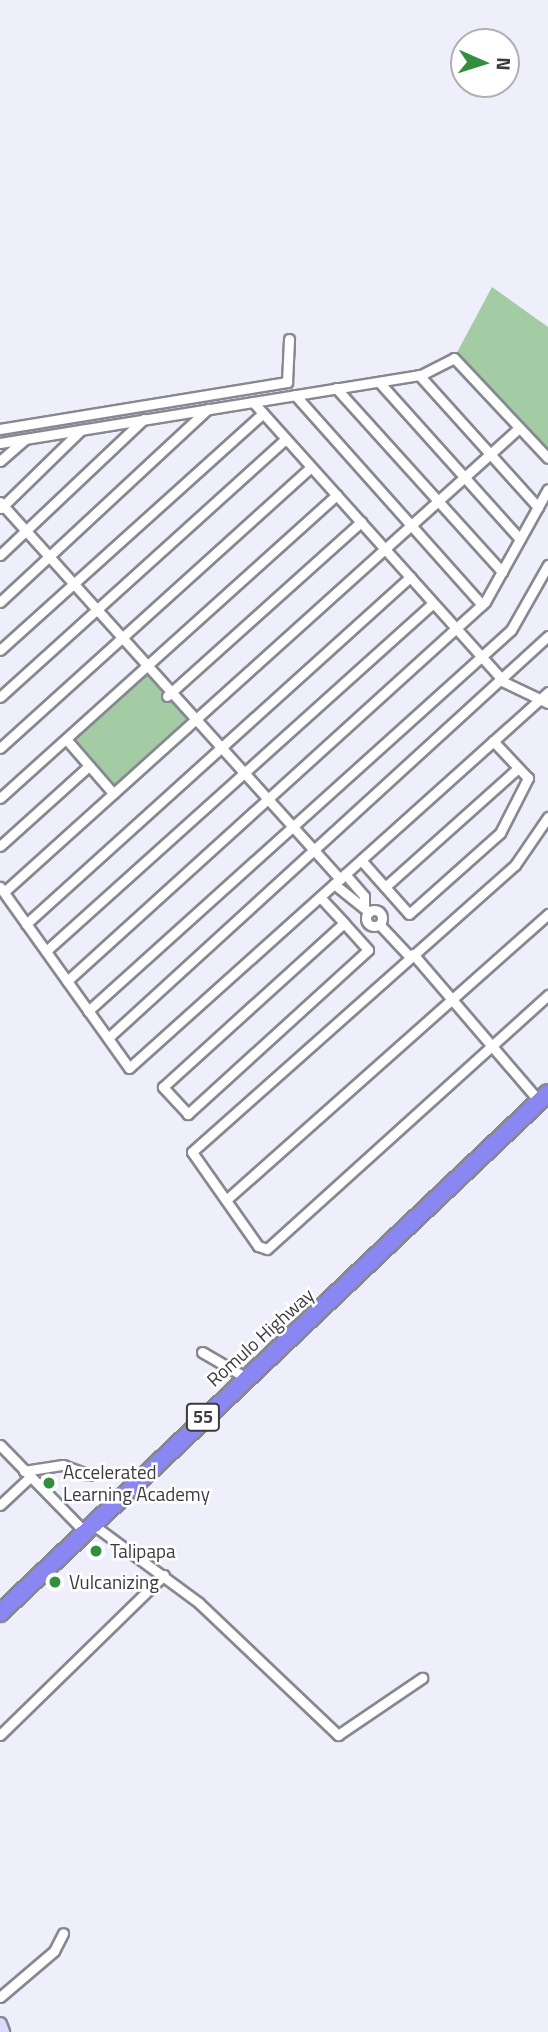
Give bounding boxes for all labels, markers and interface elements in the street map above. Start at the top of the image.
north arrow [450,28,520,98]
text: N [490,57,519,71]
street label: Romulo Highway [202,1283,318,1391]
road number: 55 [186,1402,220,1432]
place label: Accelerated Learning Academy [63,1461,210,1505]
marker: Accelerated Learning Academy [41,1475,57,1491]
place label: Talipapa [110,1540,175,1562]
marker: Talipapa [88,1543,104,1559]
place label: Vulcanizing [69,1571,159,1593]
marker: Vulcanizing [47,1574,63,1590]

